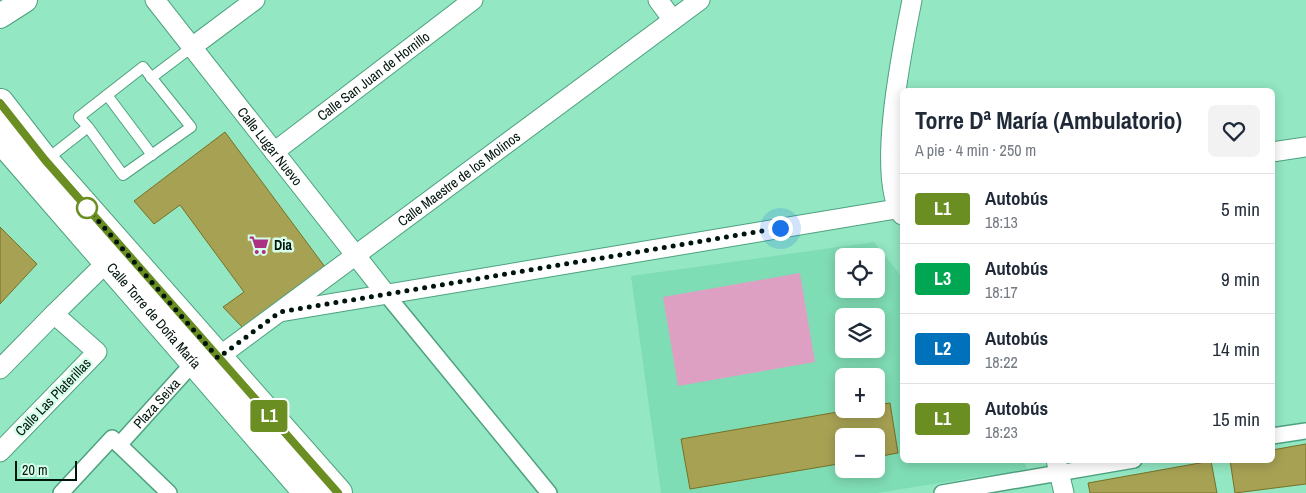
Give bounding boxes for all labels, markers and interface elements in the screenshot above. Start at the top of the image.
street label: Calle San Juan de Hornillo [314,27,433,125]
street label: Calle Lugar Nuevo [233,103,306,189]
text: Torre Dª María (Ambulatorio) [915,104,1182,136]
button: heart [1208,105,1260,157]
street label: Calle Maestre de los Molinos [394,127,524,230]
text: A pie · 4 min · 250 m [915,139,1036,161]
text: Autobús [985,185,1048,211]
text: L1 [934,196,951,221]
text: 5 min [1221,196,1260,222]
unlabelled marker [76,197,98,219]
text: 18:13 [985,211,1018,233]
your location [768,216,793,241]
supermarket icon: Dia [248,234,270,256]
place label: Dia [274,236,292,254]
map controls [835,248,885,478]
button: locate [835,248,885,298]
text: Autobús [985,255,1048,281]
street label: Calle Torre de Doña María [103,259,205,373]
text: L3 [934,266,951,291]
text: 9 min [1221,266,1260,292]
text: 18:17 [985,281,1018,303]
button: layers [835,308,885,358]
text: Autobús [985,325,1048,351]
text: L2 [934,336,951,361]
text: 14 min [1212,336,1260,362]
text: 18:22 [985,351,1018,373]
street label: Calle Las Platerillas [11,354,95,440]
button: + [835,368,885,418]
street label: Plaza Seixa [129,374,184,432]
text: Autobús [985,395,1048,421]
line badge: L1 [246,400,292,432]
text: L1 [260,403,278,428]
text: L1 [934,406,951,431]
text: 15 min [1212,406,1260,432]
text: 18:23 [985,421,1018,443]
button: − [835,428,885,478]
scale bar [15,458,78,481]
text: 20 m [22,461,48,479]

